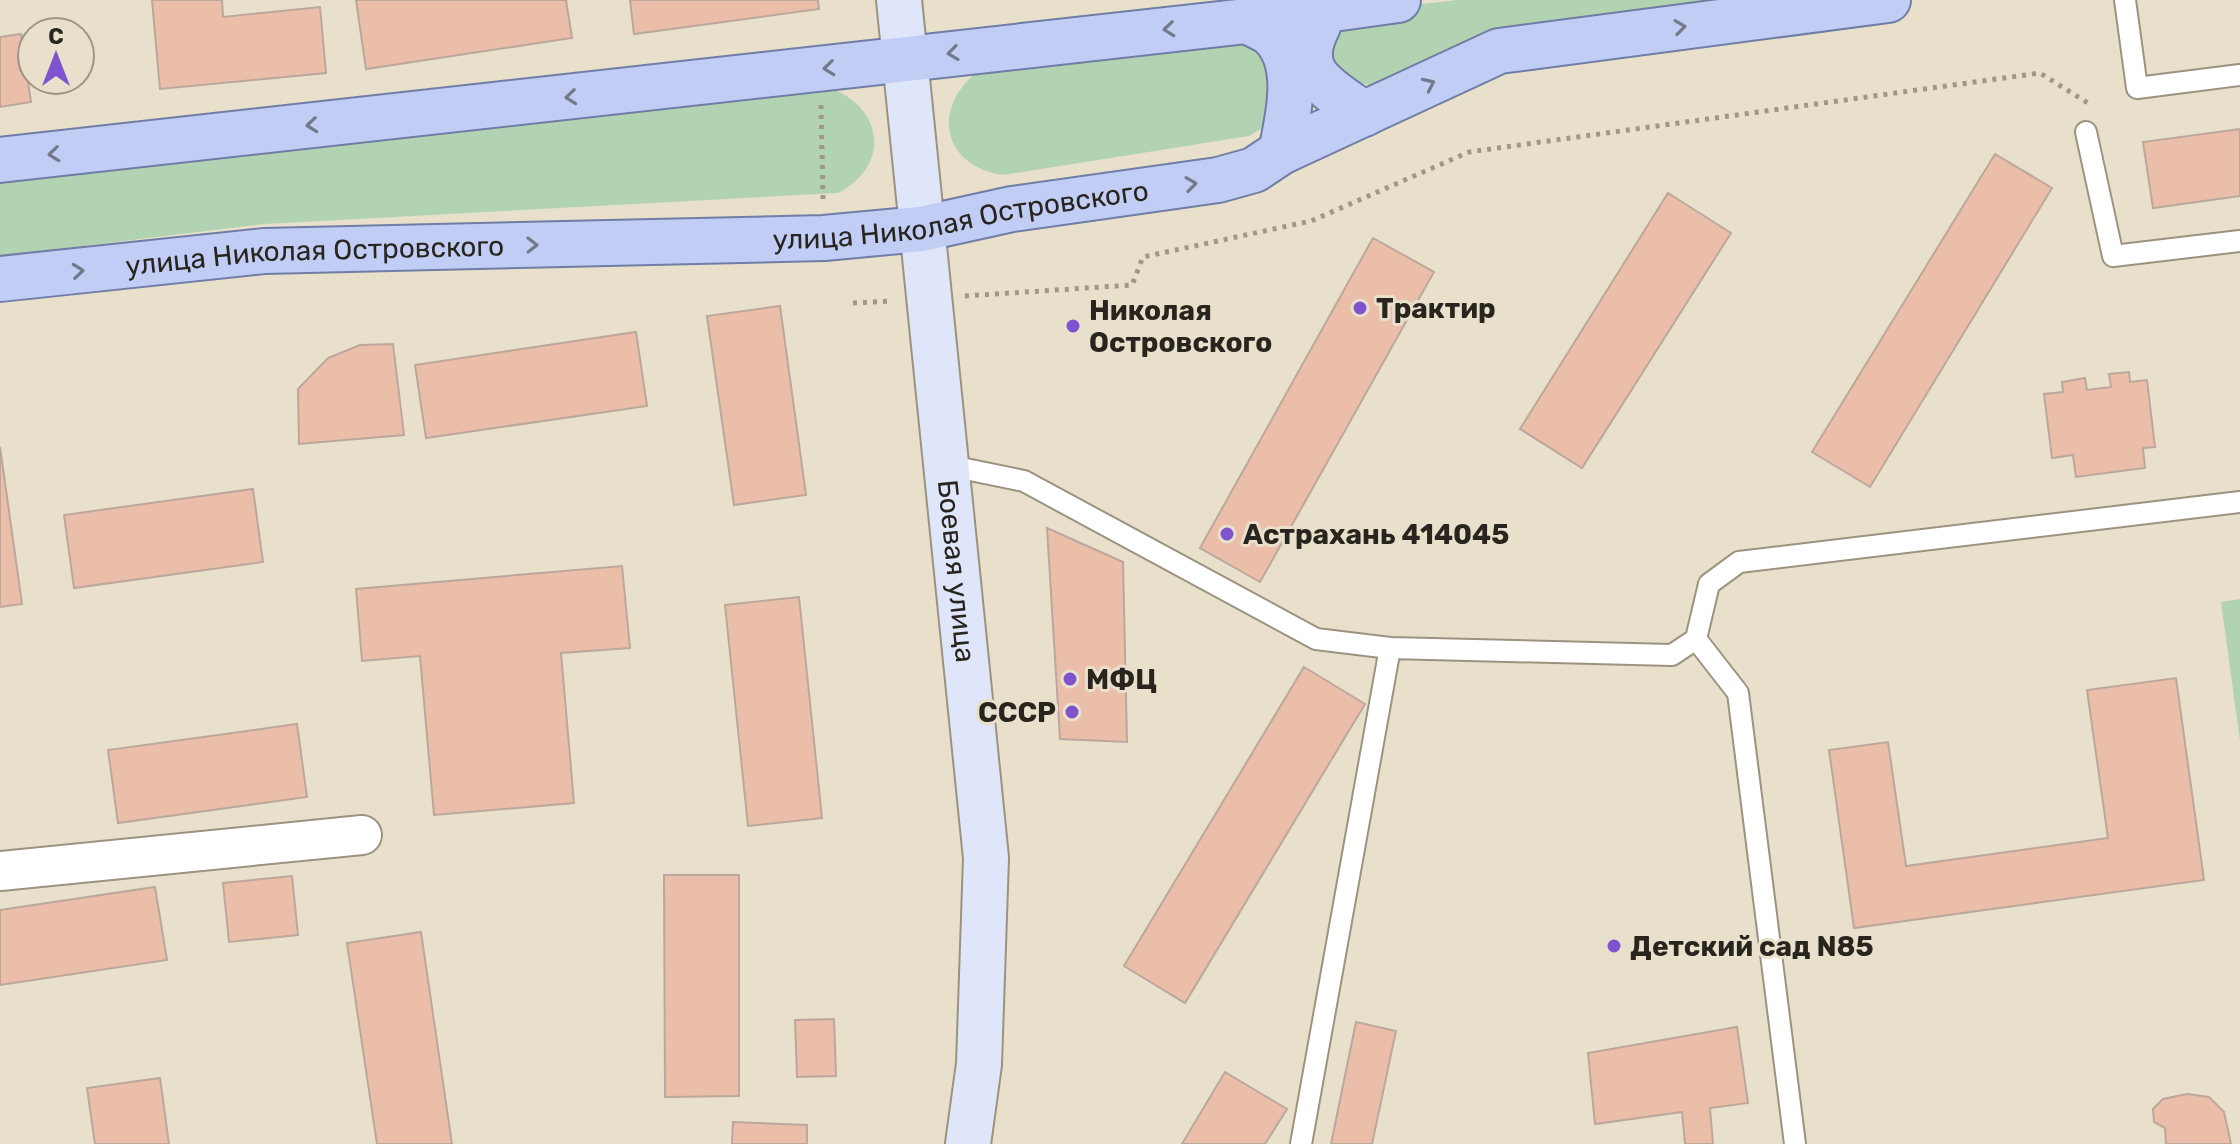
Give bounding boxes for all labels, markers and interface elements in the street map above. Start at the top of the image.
north arrow [16,16,96,96]
one-way arrow [1674,19,1687,36]
one-way arrow [1162,20,1175,37]
text: С [48,23,64,50]
one-way arrow [946,44,960,61]
one-way arrow [822,59,835,76]
one-way arrow [1420,78,1435,94]
one-way arrow [564,88,577,105]
one-way arrow [305,117,318,134]
one-way arrow [47,145,60,162]
street label: улица Николая Островского [772,174,1151,256]
one-way arrow [1184,176,1198,193]
street label: улица Николая Островского [124,229,505,283]
one-way arrow [526,236,539,254]
one-way arrow [72,262,85,279]
place label: Трактир [1376,292,1496,325]
place label: Николая Островского [1089,294,1272,359]
marker: Трактир [1351,299,1369,317]
marker: Николая Островского [1064,317,1082,335]
street label: Боевая улица [931,478,982,664]
place label: Астрахань 414045 [1243,518,1509,551]
marker: Астрахань 414045 [1218,525,1236,543]
place label: МФЦ [1086,663,1157,696]
marker: МФЦ [1061,670,1079,688]
place label: СССР [978,696,1056,729]
marker: СССР [1063,703,1081,721]
place label: Детский сад N85 [1630,930,1874,963]
marker: Детский сад N85 [1605,937,1623,955]

